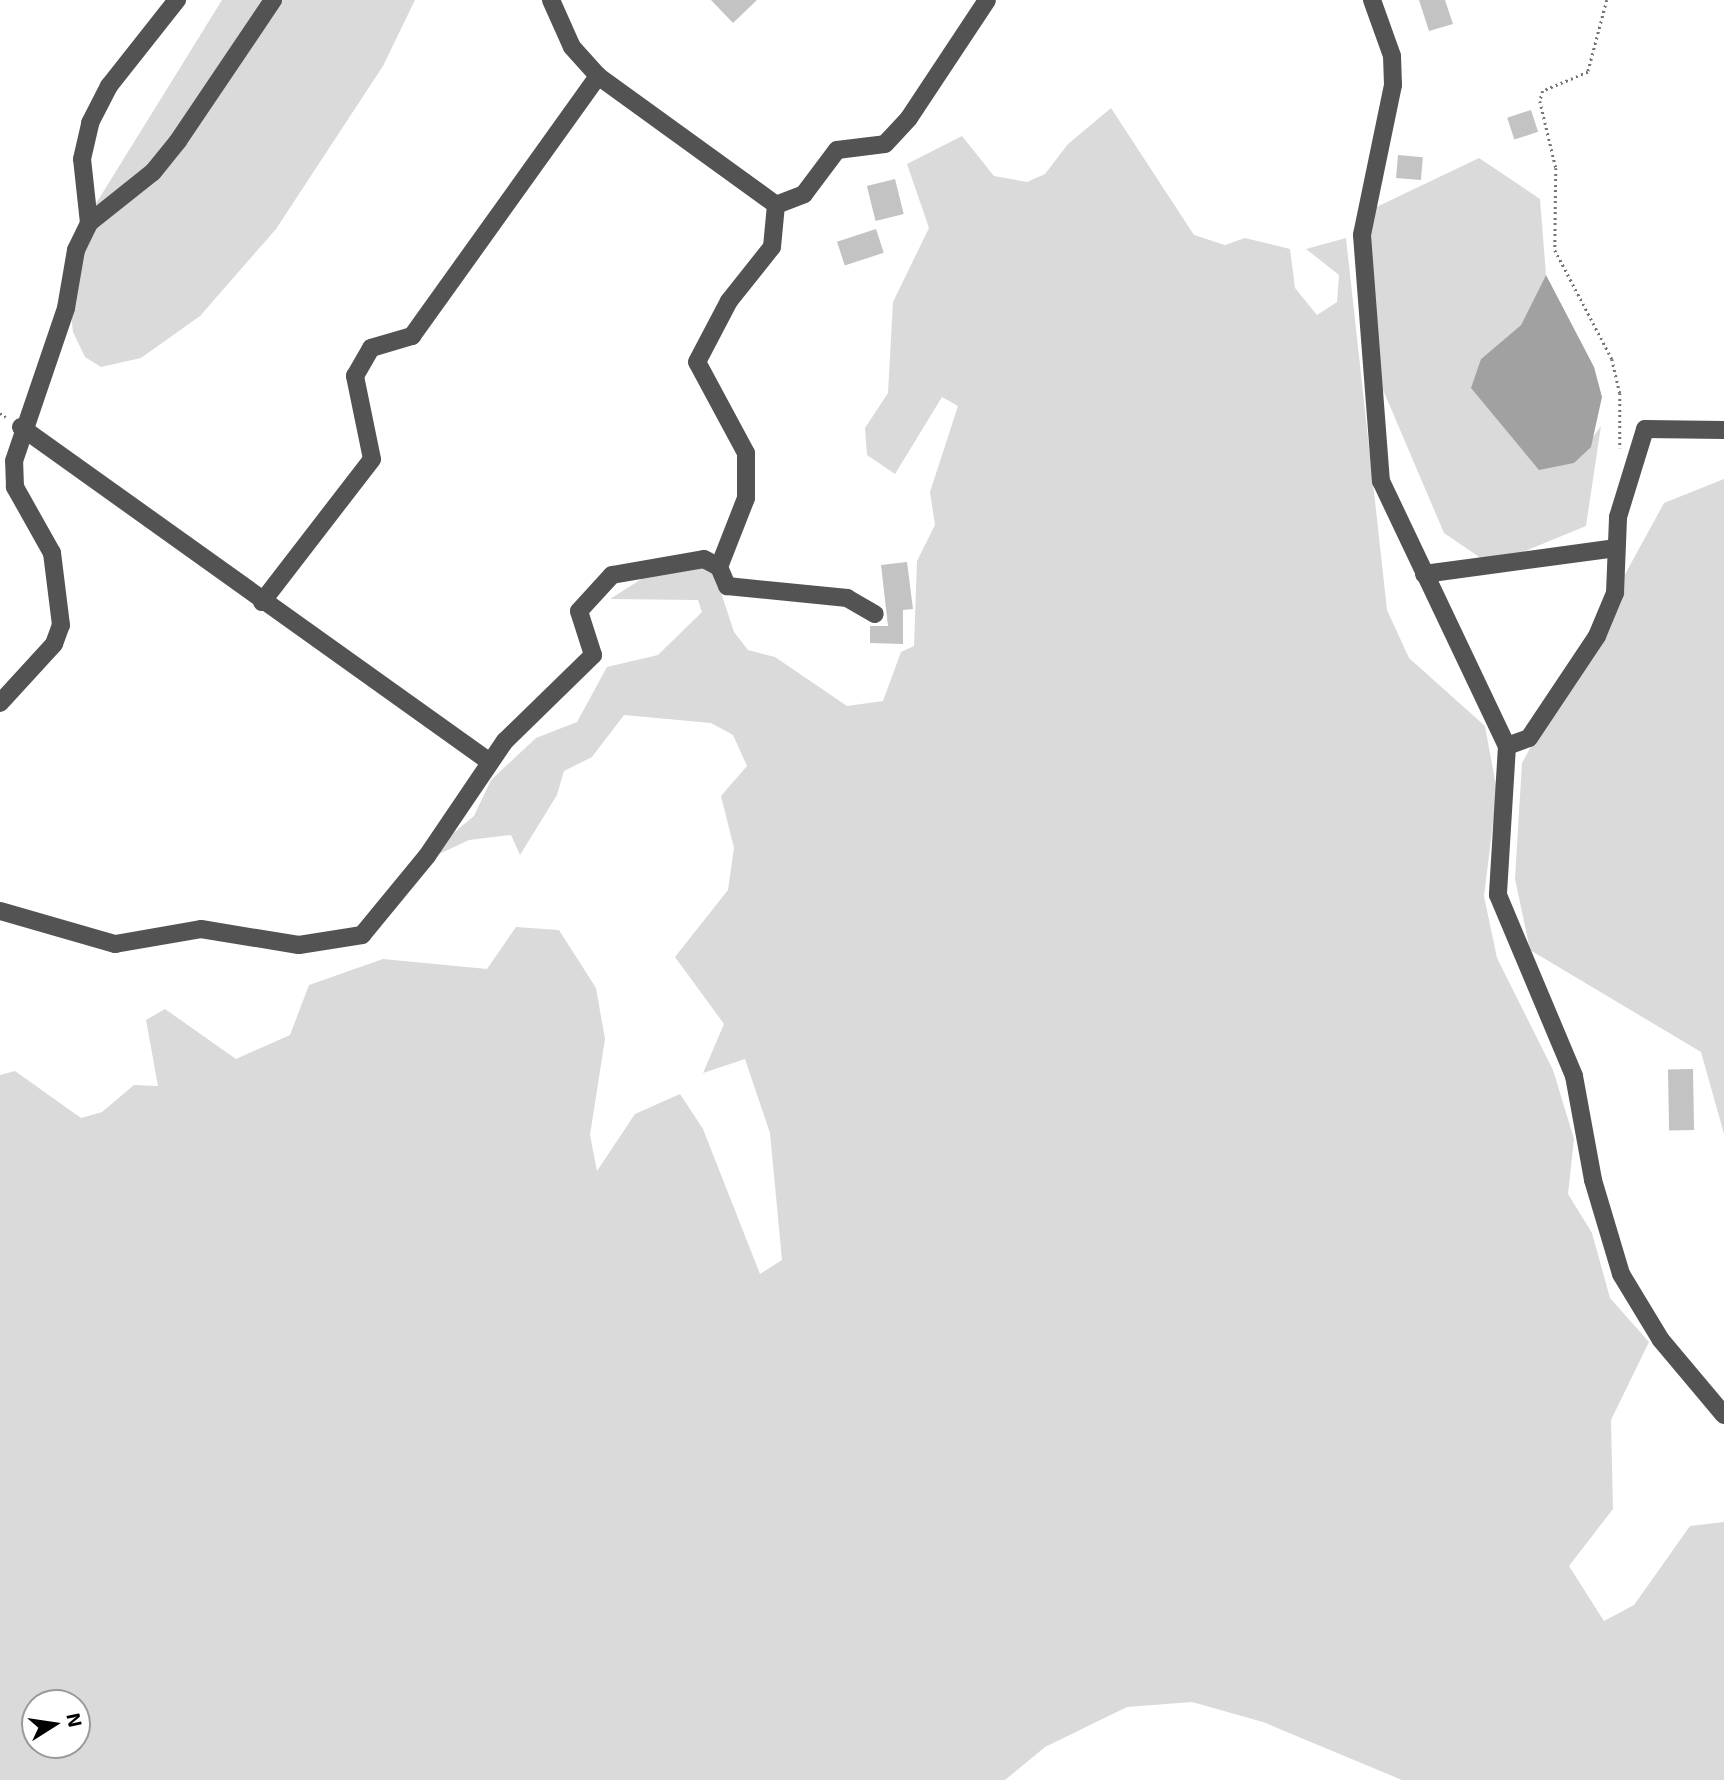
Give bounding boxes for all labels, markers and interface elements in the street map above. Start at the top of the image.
north arrow [21,1689,91,1759]
text: N [62,1711,88,1729]

